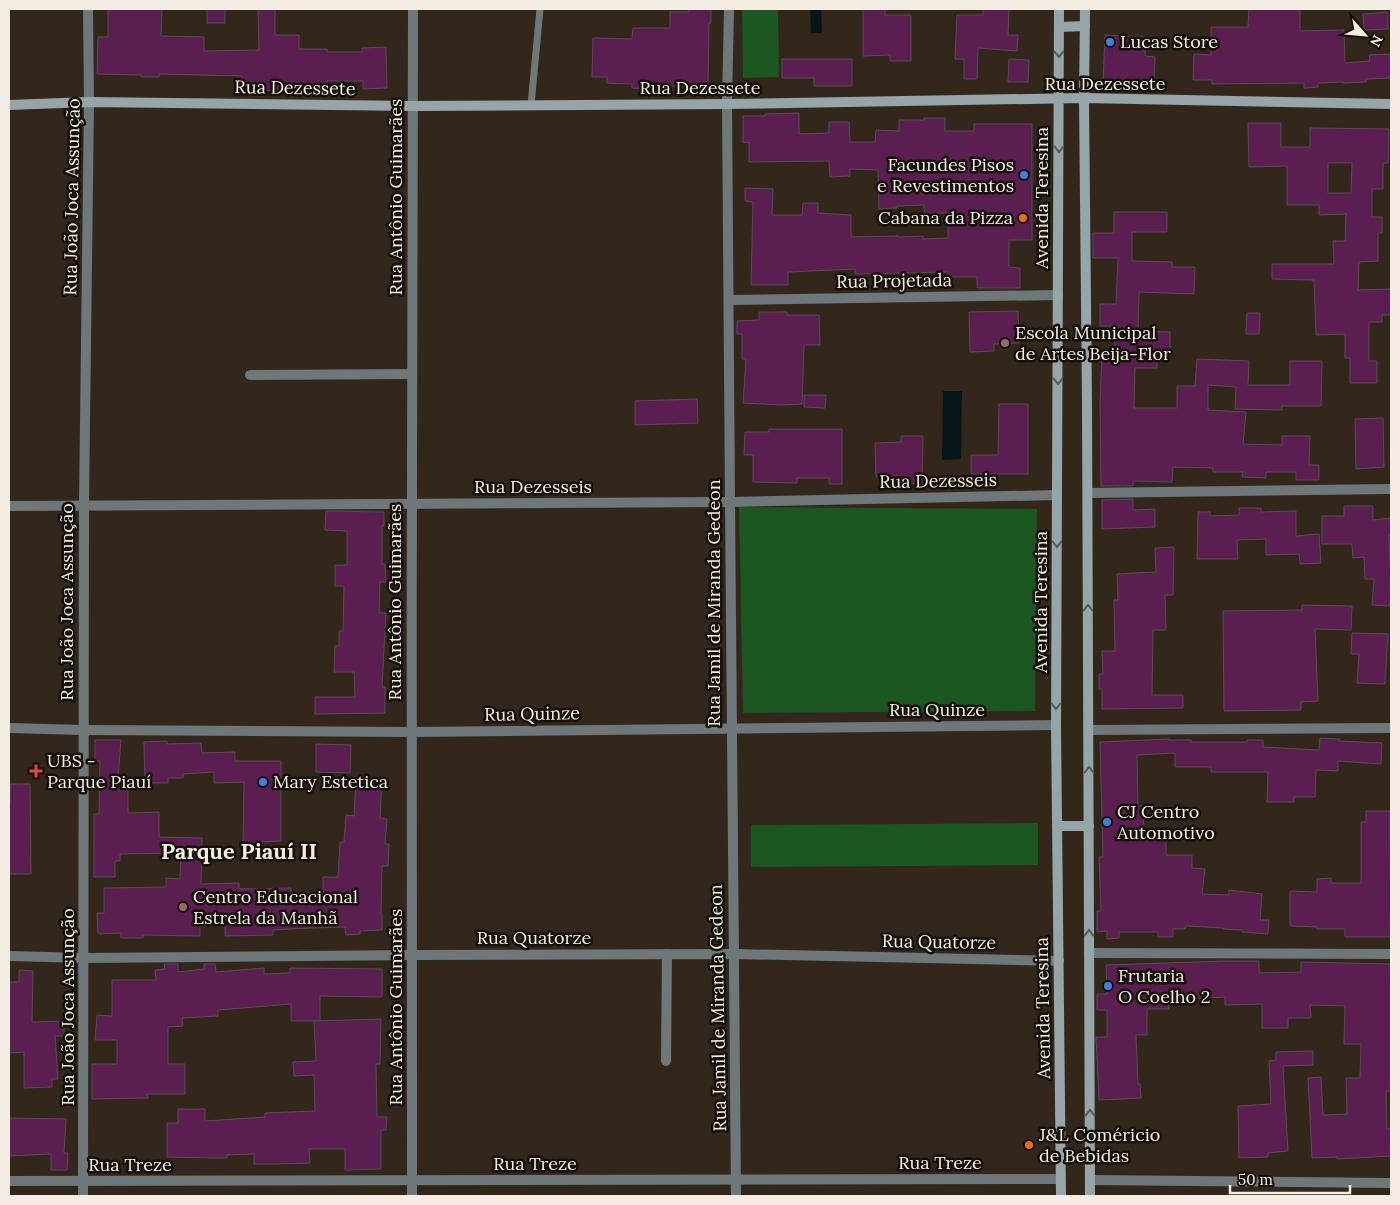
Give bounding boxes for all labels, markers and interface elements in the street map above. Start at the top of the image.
north arrow [1340,10,1390,60]
place label: Lucas Store [1120,30,1218,53]
text: N [1366,32,1387,50]
marker: Lucas Store [1104,36,1116,48]
one-way arrow [1054,51,1064,59]
street label: Rua Dezessete [1044,72,1166,95]
street label: Rua Dezessete [234,75,356,100]
street label: Rua Dezessete [639,76,761,99]
street label: Rua João Joca Assunção [58,98,85,296]
street label: Rua Antônio Guimarães [384,99,407,295]
street label: Avenida Teresina [1030,127,1053,270]
one-way arrow [1054,145,1064,153]
place label: Facundes Pisos e Revestimentos [877,153,1014,197]
marker: Facundes Pisos e Revestimentos [1018,169,1030,181]
place label: Cabana da Pizza [878,206,1013,229]
marker: Cabana da Pizza [1017,212,1029,224]
street label: Rua Projetada [836,268,952,293]
place label: Escola Municipal de Artes Beija-Flor [1015,321,1171,365]
marker: Escola Municipal de Artes Beija-Flor [999,337,1011,349]
one-way arrow [1053,378,1063,385]
street label: Rua Dezesseis [879,468,997,493]
street label: Rua Dezesseis [474,475,592,498]
street label: Rua Jamil de Miranda Gedeon [702,479,725,727]
street label: Rua João Joca Assunção [55,503,78,701]
street label: Rua Antônio Guimarães [383,504,406,700]
street label: Avenida Teresina [1029,531,1052,674]
one-way arrow [1052,540,1062,548]
one-way arrow [1083,603,1093,611]
street label: Rua Quinze [889,698,985,721]
street label: Rua Quinze [484,701,580,726]
one-way arrow [1051,702,1061,710]
place label: UBS - Parque Piauí [47,749,151,793]
marker: UBS - Parque Piauí [29,764,43,778]
one-way arrow [1084,766,1094,774]
place label: Mary Estetica [273,770,388,793]
marker: Mary Estetica [257,776,269,788]
place label: CJ Centro Automotivo [1116,800,1215,844]
marker: CJ Centro Automotivo [1101,816,1113,828]
district label: Parque Piauí II [161,837,317,865]
street label: Rua Jamil de Miranda Gedeon [704,884,731,1132]
place label: Centro Educacional Estrela da Manhã [193,885,358,929]
marker: Centro Educacional Estrela da Manhã [177,901,189,913]
street label: Rua João Joca Assunção [56,908,79,1106]
street label: Rua Antônio Guimarães [384,909,407,1105]
street label: Rua Quatorze [477,926,591,949]
one-way arrow [1084,928,1094,936]
street label: Rua Quatorze [882,929,997,954]
street label: Avenida Teresina [1030,937,1055,1080]
place label: Frutaria O Coelho 2 [1118,964,1211,1008]
marker: Frutaria O Coelho 2 [1102,980,1114,992]
one-way arrow [1085,1108,1095,1116]
place label: J&L Coméricio de Bebidas [1038,1123,1160,1167]
marker: J&L Coméricio de Bebidas [1023,1139,1035,1151]
street label: Rua Treze [898,1151,982,1174]
street label: Rua Treze [493,1152,577,1175]
street label: Rua Treze [88,1153,172,1176]
scale bar [1230,1162,1350,1194]
text: 50 m [1238,1170,1273,1189]

